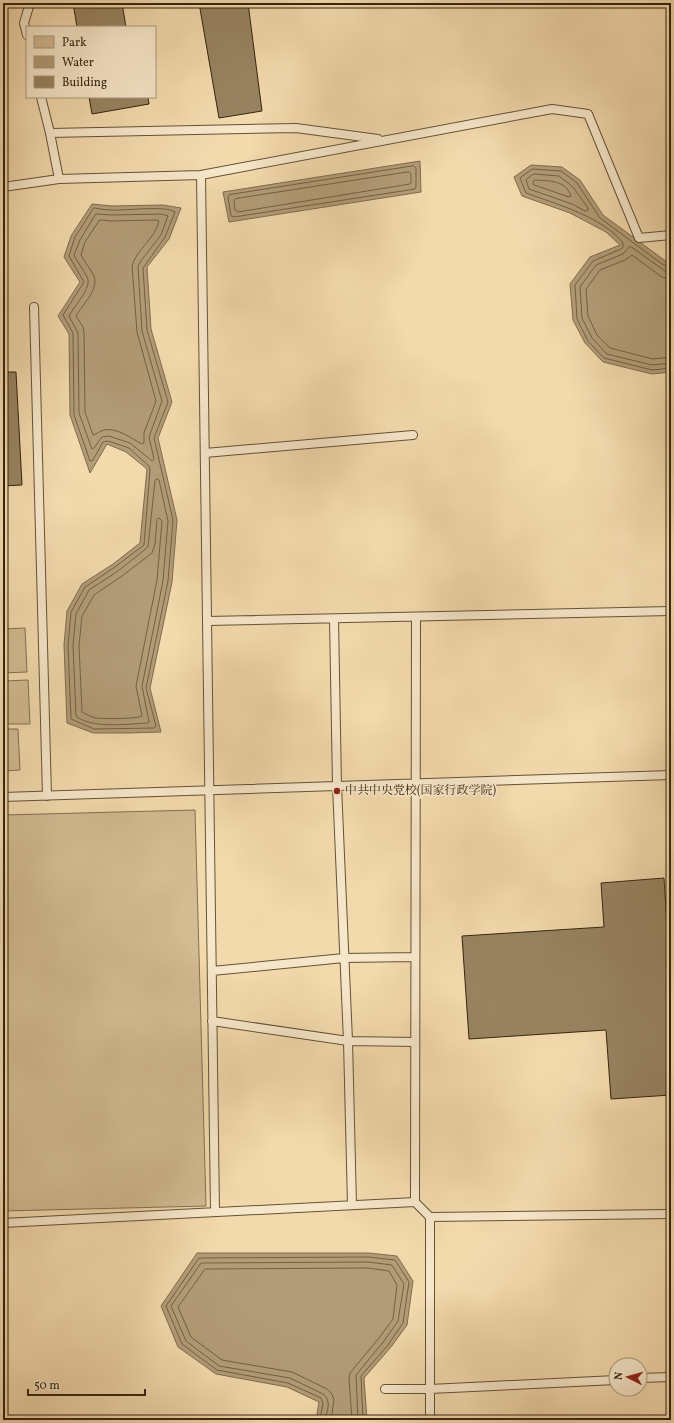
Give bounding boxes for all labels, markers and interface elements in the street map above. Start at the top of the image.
legend [26,26,156,98]
text: Park [62,35,87,51]
text: Water [62,55,94,71]
text: Building [62,75,107,91]
place label: 中共中央党校(国家行政学院) [345,783,496,799]
marker: 中共中央党校(国家行政学院) [332,786,342,796]
north arrow [608,1357,648,1397]
scale bar [28,1371,145,1397]
text: N [612,1371,627,1381]
text: 50 m [34,1378,60,1394]

